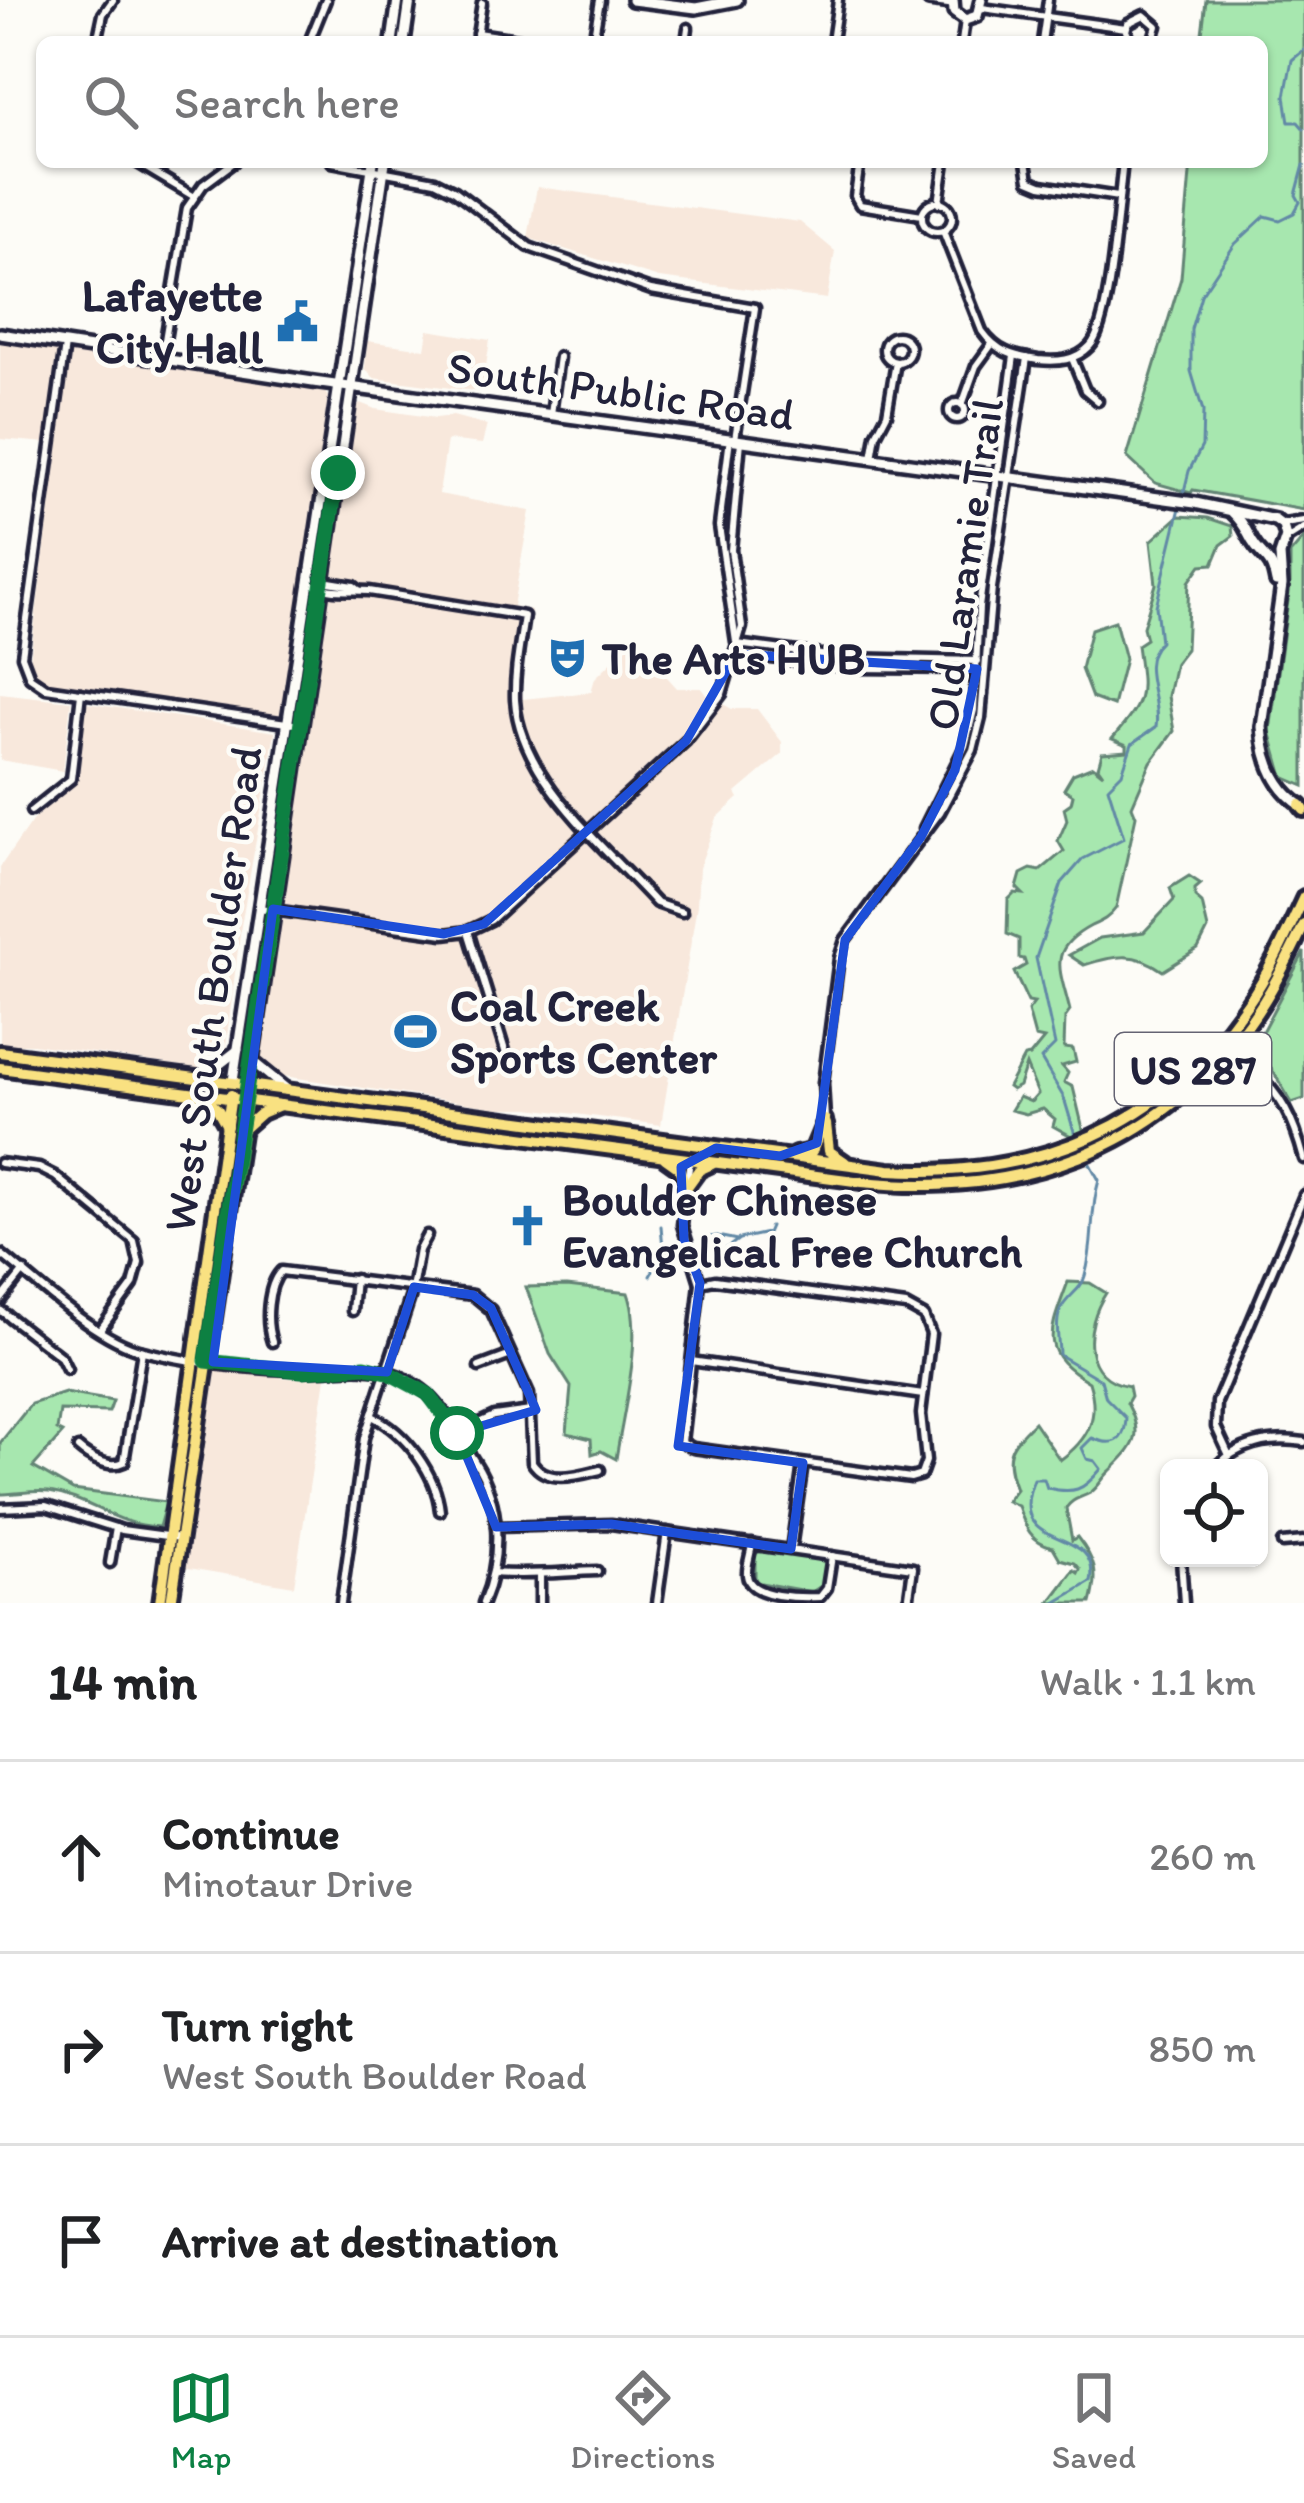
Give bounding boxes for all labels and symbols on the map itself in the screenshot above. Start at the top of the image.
place label: Lafayette City Hall [82,268,263,374]
public building icon: Lafayette City Hall [274,298,320,344]
street label: South Public Road [444,339,798,441]
street label: Old Laramie Trail [914,394,1014,734]
route end [311,446,365,500]
place label: The Arts HUB [601,631,865,685]
theatre icon: The Arts HUB [545,635,591,681]
street label: West South Boulder Road [151,743,273,1235]
place label: Coal Creek Sports Center [450,978,718,1084]
sports icon: Coal Creek Sports Center [393,1008,439,1054]
road number: US 287 [1115,1033,1271,1105]
place label: Boulder Chinese Evangelical Free Church [562,1172,1022,1278]
church icon: Boulder Chinese Evangelical Free Church [505,1202,551,1248]
route start [430,1406,484,1460]

